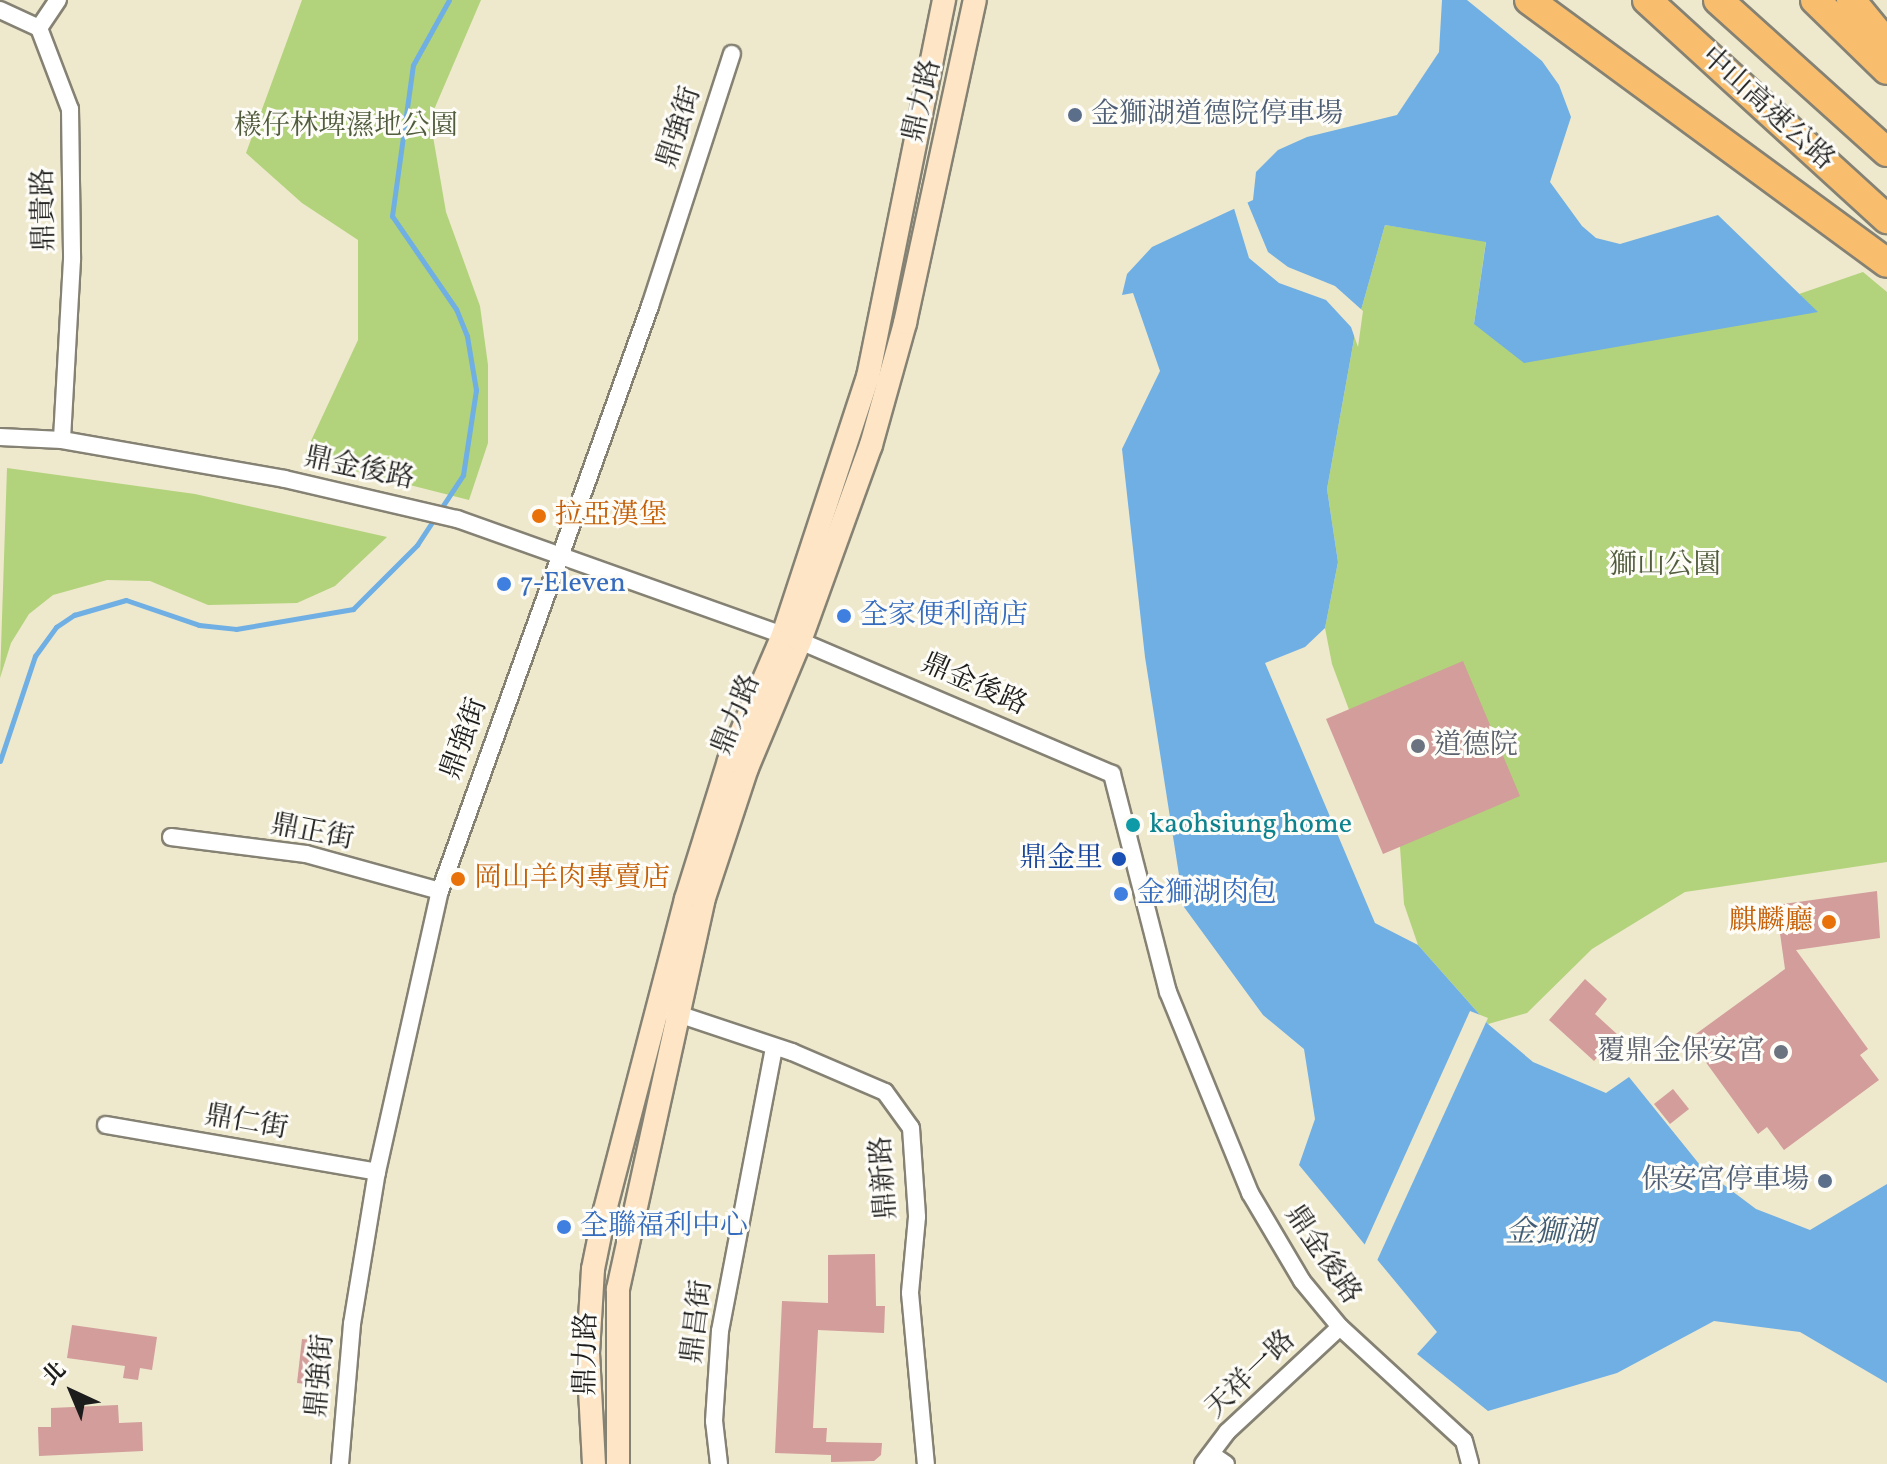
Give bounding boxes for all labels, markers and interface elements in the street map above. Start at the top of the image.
street label: 中山高速公路 [1693,40,1841,178]
street label: 鼎力路 [897,56,949,146]
street label: 鼎強街 [651,83,709,173]
place label: 金獅湖道德院停車場 [1091,98,1343,132]
marker: 金獅湖道德院停車場 [1066,106,1084,124]
park label: 檨仔林埤濕地公園 [234,110,458,144]
street label: 鼎貴路 [27,168,63,252]
street label: 鼎金後路 [301,441,417,497]
place label: 拉亞漢堡 [555,499,667,533]
marker: 拉亞漢堡 [530,507,548,525]
park label: 獅山公園 [1609,549,1721,583]
place label: 7-Eleven [520,567,626,601]
marker: 7-Eleven [495,575,513,593]
place label: 全家便利商店 [860,599,1028,633]
marker: 全家便利商店 [835,607,853,625]
street label: 鼎金後路 [916,647,1032,723]
street label: 鼎力路 [706,670,768,760]
street label: 鼎強街 [435,694,495,784]
place label: 道德院 [1434,729,1518,763]
marker: 道德院 [1409,737,1427,755]
street label: 鼎正街 [268,808,356,858]
place label: kaohsiung home [1149,808,1352,842]
marker: kaohsiung home [1124,816,1142,834]
place label: 鼎金里 [1019,842,1103,876]
marker: 鼎金里 [1110,850,1128,868]
place label: 岡山羊肉專賣店 [474,862,670,896]
marker: 岡山羊肉專賣店 [449,870,467,888]
place label: 金獅湖肉包 [1137,877,1277,911]
marker: 金獅湖肉包 [1112,885,1130,903]
place label: 麒麟廳 [1729,905,1813,939]
marker: 麒麟廳 [1820,913,1838,931]
place label: 覆鼎金保安宮 [1597,1035,1765,1069]
marker: 覆鼎金保安宮 [1772,1043,1790,1061]
street label: 鼎仁街 [202,1099,290,1147]
street label: 鼎新路 [865,1135,905,1221]
place label: 保安宮停車場 [1641,1164,1809,1198]
marker: 保安宮停車場 [1816,1172,1834,1190]
street label: 鼎金後路 [1277,1199,1367,1311]
place label: 全聯福利中心 [580,1210,748,1244]
water label: 金獅湖 [1505,1215,1595,1251]
marker: 全聯福利中心 [555,1218,573,1236]
street label: 鼎昌街 [676,1278,720,1366]
street label: 鼎力路 [569,1312,605,1396]
street label: 天祥一路 [1199,1324,1303,1426]
street label: 鼎強街 [301,1333,341,1419]
north arrow [32,1352,112,1432]
text: 北 [36,1356,74,1393]

